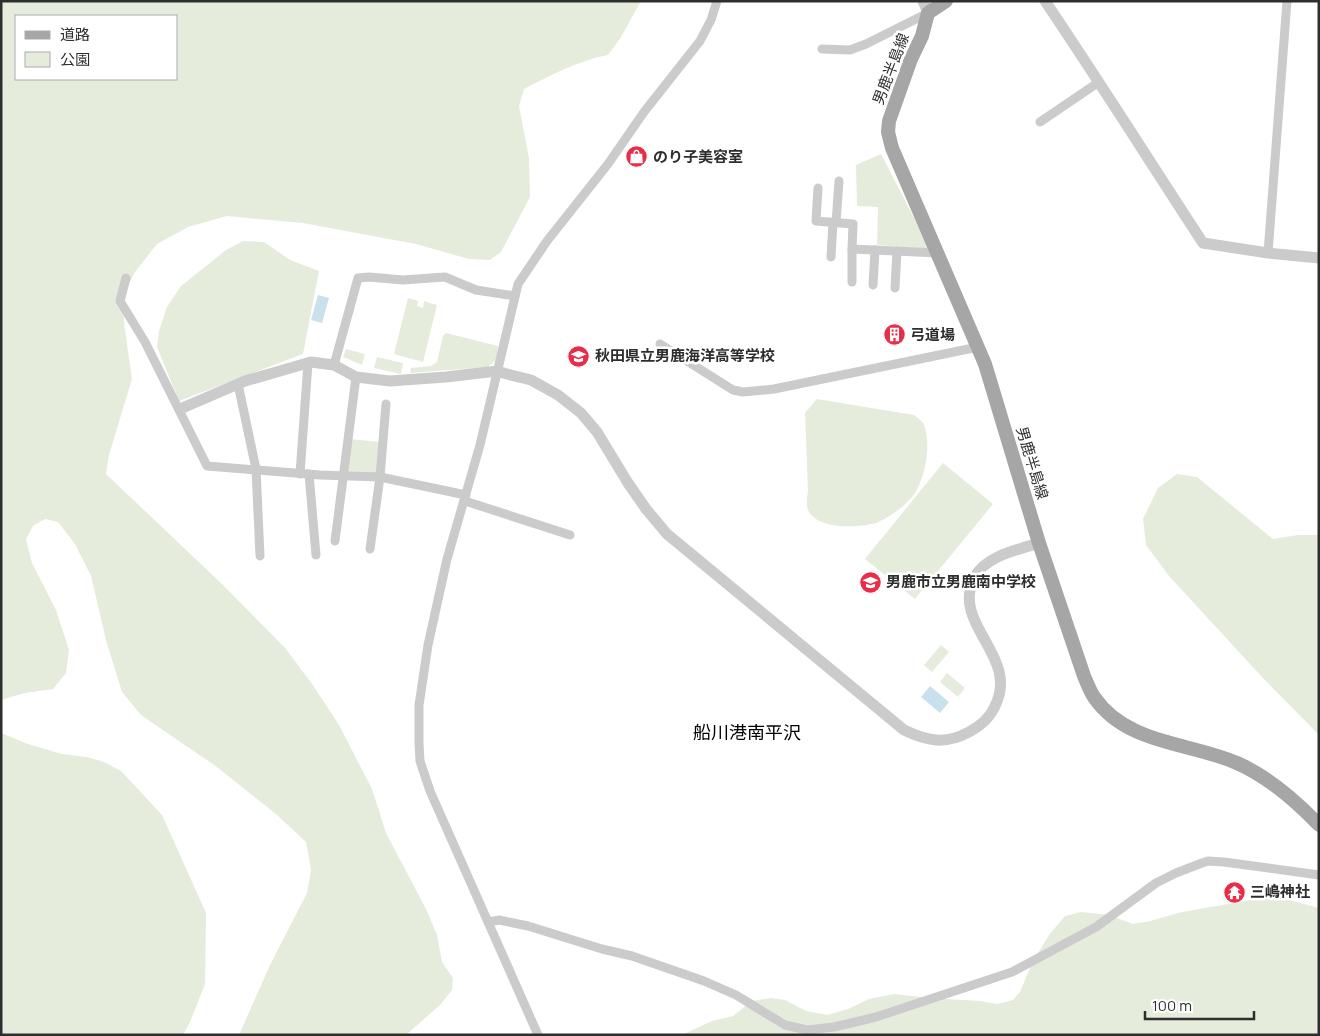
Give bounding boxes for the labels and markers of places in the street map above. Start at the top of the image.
shop icon: のり子美容室 [625,145,649,169]
place label: のり子美容室 [653,146,743,167]
building icon: 弓道場 [882,323,906,347]
place label: 弓道場 [910,324,955,345]
school or university icon: 秋田県立男鹿海洋高等学校 [567,344,591,368]
place label: 秋田県立男鹿海洋高等学校 [595,345,775,366]
school or university icon: 男鹿市立男鹿南中学校 [858,570,882,594]
place label: 男鹿市立男鹿南中学校 [886,571,1036,592]
temple icon: 三嶋神社 [1222,880,1246,904]
place label: 三嶋神社 [1250,881,1310,902]

